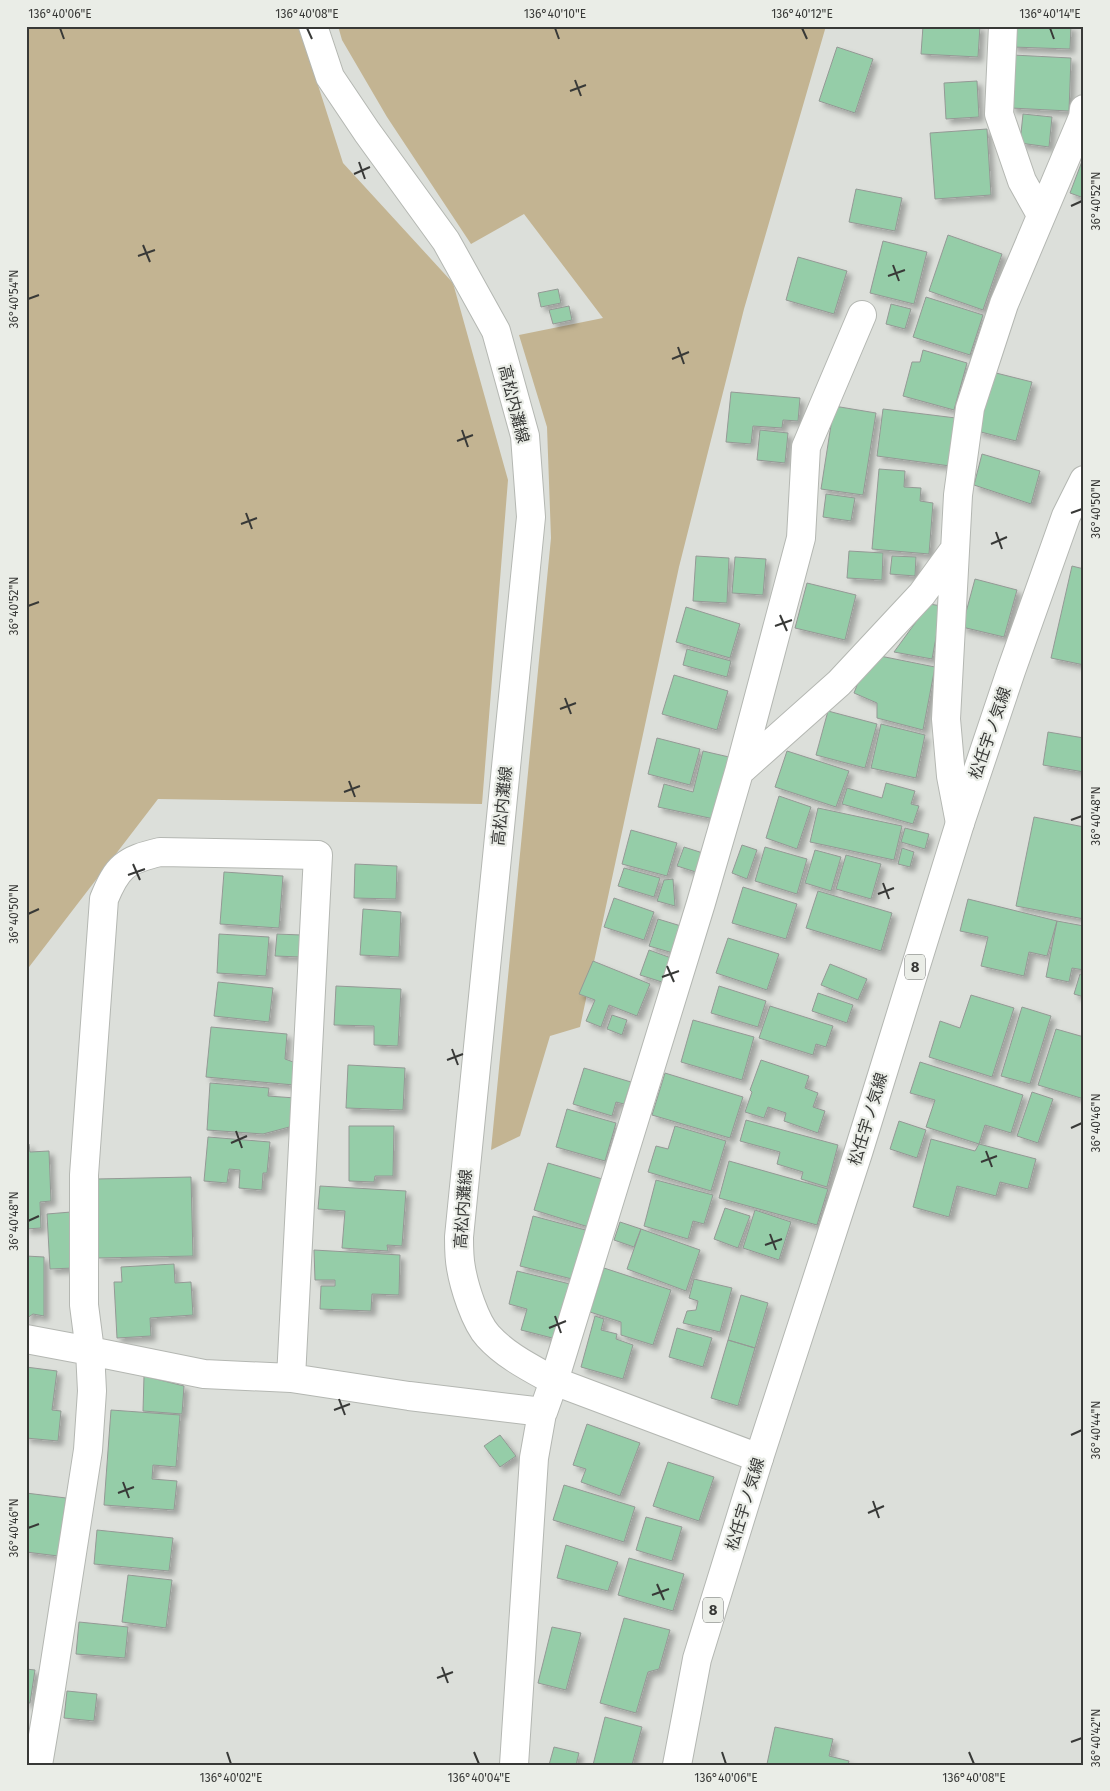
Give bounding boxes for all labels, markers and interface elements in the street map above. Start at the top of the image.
text: 136°40'06"E [28,7,92,21]
text: 136°40'08"E [275,7,339,21]
text: 136°40'10"E [524,7,586,21]
text: 136°40'12"E [771,7,833,21]
text: 136°40'14"E [1019,7,1081,21]
text: 36°40'52"N [1089,172,1103,230]
text: 36°40'54"N [7,270,21,328]
street label: 高松内灘線 [495,363,533,445]
text: 36°40'50"N [1089,479,1103,539]
text: 36°40'52"N [7,577,21,635]
street label: 松任宇ノ気線 [965,685,1015,781]
street label: 高松内灘線 [488,765,516,847]
text: 36°40'48"N [1089,786,1103,846]
text: 36°40'50"N [7,884,21,944]
road number: 8 [905,954,925,980]
street label: 松任宇ノ気線 [845,1070,891,1168]
text: 36°40'46"N [1089,1093,1103,1153]
street label: 高松内灘線 [451,1168,475,1250]
text: 36°40'48"N [7,1191,21,1251]
text: 36°40'44"N [1089,1401,1103,1459]
street label: 松任宇ノ気線 [722,1455,768,1553]
text: 36°40'46"N [7,1498,21,1558]
road number: 8 [703,1598,723,1622]
text: 36°40'42"N [1089,1709,1103,1767]
text: 136°40'02"E [200,1771,262,1785]
text: 136°40'04"E [448,1771,510,1785]
text: 136°40'06"E [694,1771,758,1785]
text: 136°40'08"E [942,1771,1006,1785]

